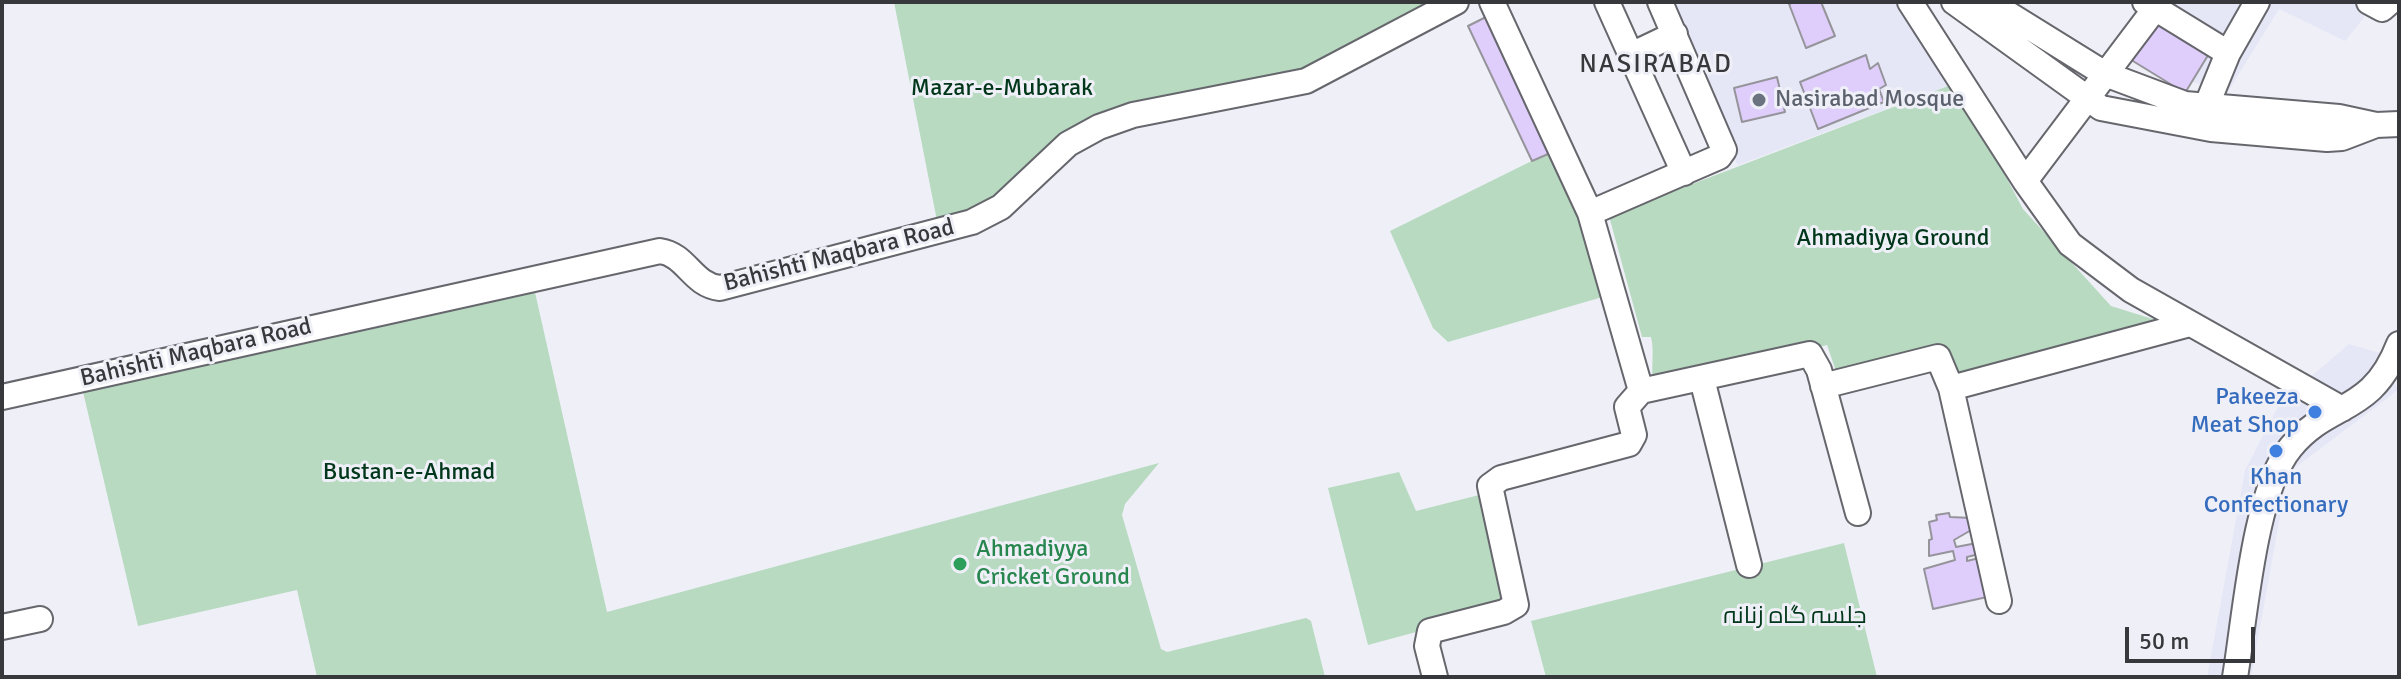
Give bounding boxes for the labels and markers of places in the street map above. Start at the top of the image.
place label: Nasirabad Mosque [1775,86,1964,114]
marker: Nasirabad Mosque [1750,91,1768,109]
place label: Pakeeza Meat Shop [2190,384,2299,440]
marker: Pakeeza Meat Shop [2306,403,2324,421]
marker: Khan Confectionary [2267,442,2285,460]
place label: Khan Confectionary [2204,464,2348,520]
place label: Ahmadiyya Cricket Ground [976,536,1130,592]
marker: Ahmadiyya Cricket Ground [951,555,969,573]

